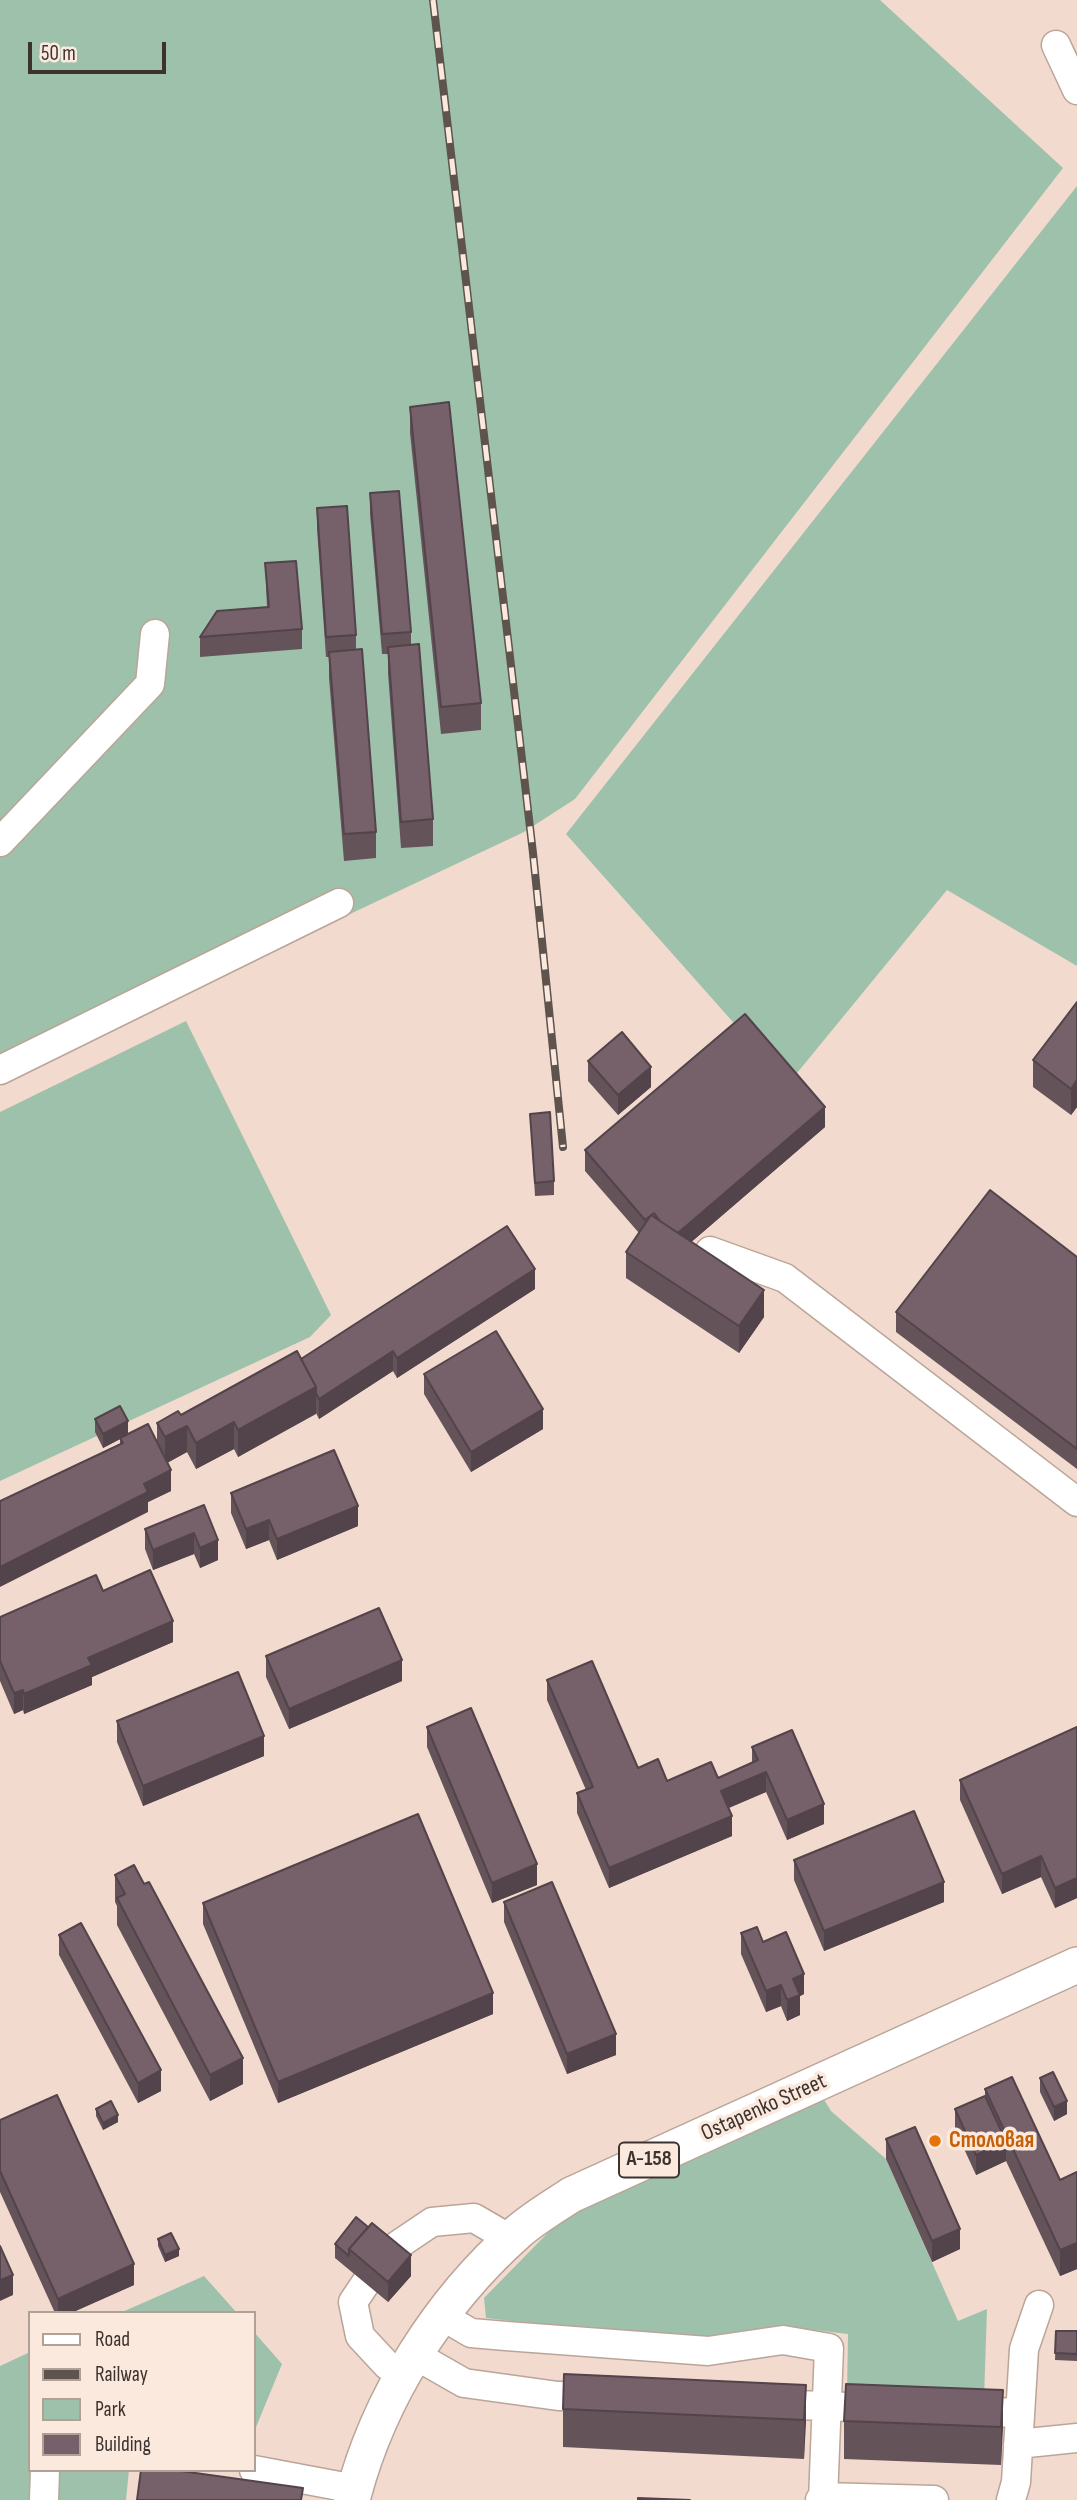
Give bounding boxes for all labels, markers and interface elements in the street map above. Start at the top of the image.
scale bar [32,28,170,72]
text: 50 m [41,41,76,66]
street label: Ostapenko Street [697,2068,831,2148]
place label: Столовая [949,2127,1034,2155]
marker: Столовая [927,2133,943,2149]
road number: А-158 [619,2142,679,2178]
legend [28,2311,256,2472]
text: Road [95,2327,130,2352]
text: Railway [95,2362,148,2387]
text: Park [95,2397,126,2422]
text: Building [95,2432,151,2457]

